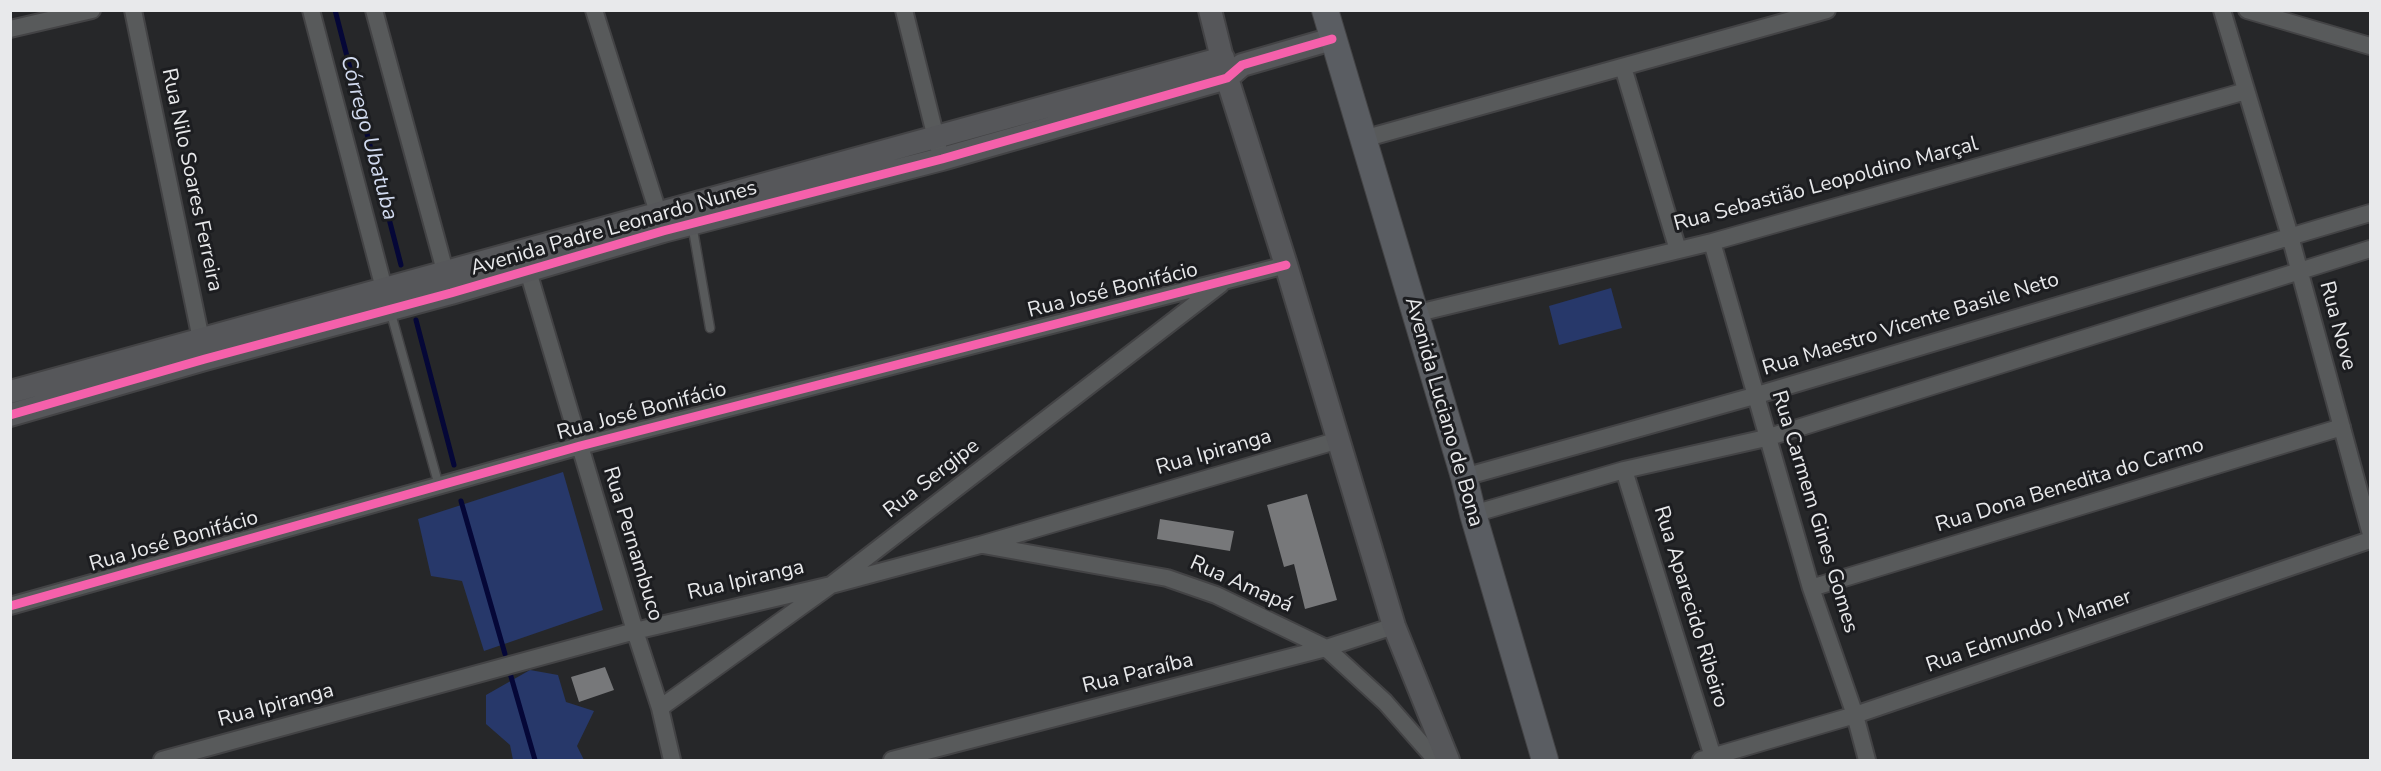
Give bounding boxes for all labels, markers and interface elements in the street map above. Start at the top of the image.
water label: Córrego Ubatuba [333,53,403,223]
street label: Rua Nilo Soares Ferreira [155,66,227,294]
street label: Rua Sebastião Leopoldino Marçal [1671,132,1981,238]
street label: Avenida Padre Leonardo Nunes [468,176,760,282]
street label: Rua José Bonifácio [1025,258,1201,324]
street label: Rua Maestro Vicente Basile Neto [1760,268,2062,382]
street label: Rua Nove [2313,279,2361,373]
street label: Avenida Luciano de Bona [1398,294,1488,530]
street label: Rua José Bonifácio [554,377,730,447]
street label: Rua Carmem Gines Gomes [1765,388,1863,636]
street label: Rua Ipiranga [1153,425,1275,481]
street label: Rua Dona Benedita do Carmo [1933,433,2207,539]
street label: Rua Sergipe [879,434,985,524]
street label: Rua Pernambuco [597,464,667,624]
street label: Rua Aparecido Ribeiro [1647,503,1733,711]
street label: Rua José Bonifácio [87,506,261,578]
street label: Rua Amapá [1186,551,1296,619]
street label: Rua Ipiranga [685,555,807,607]
street label: Rua Edmundo J Mamer [1923,585,2135,679]
street label: Rua Paraíba [1080,648,1196,700]
street label: Rua Ipiranga [215,678,337,734]

